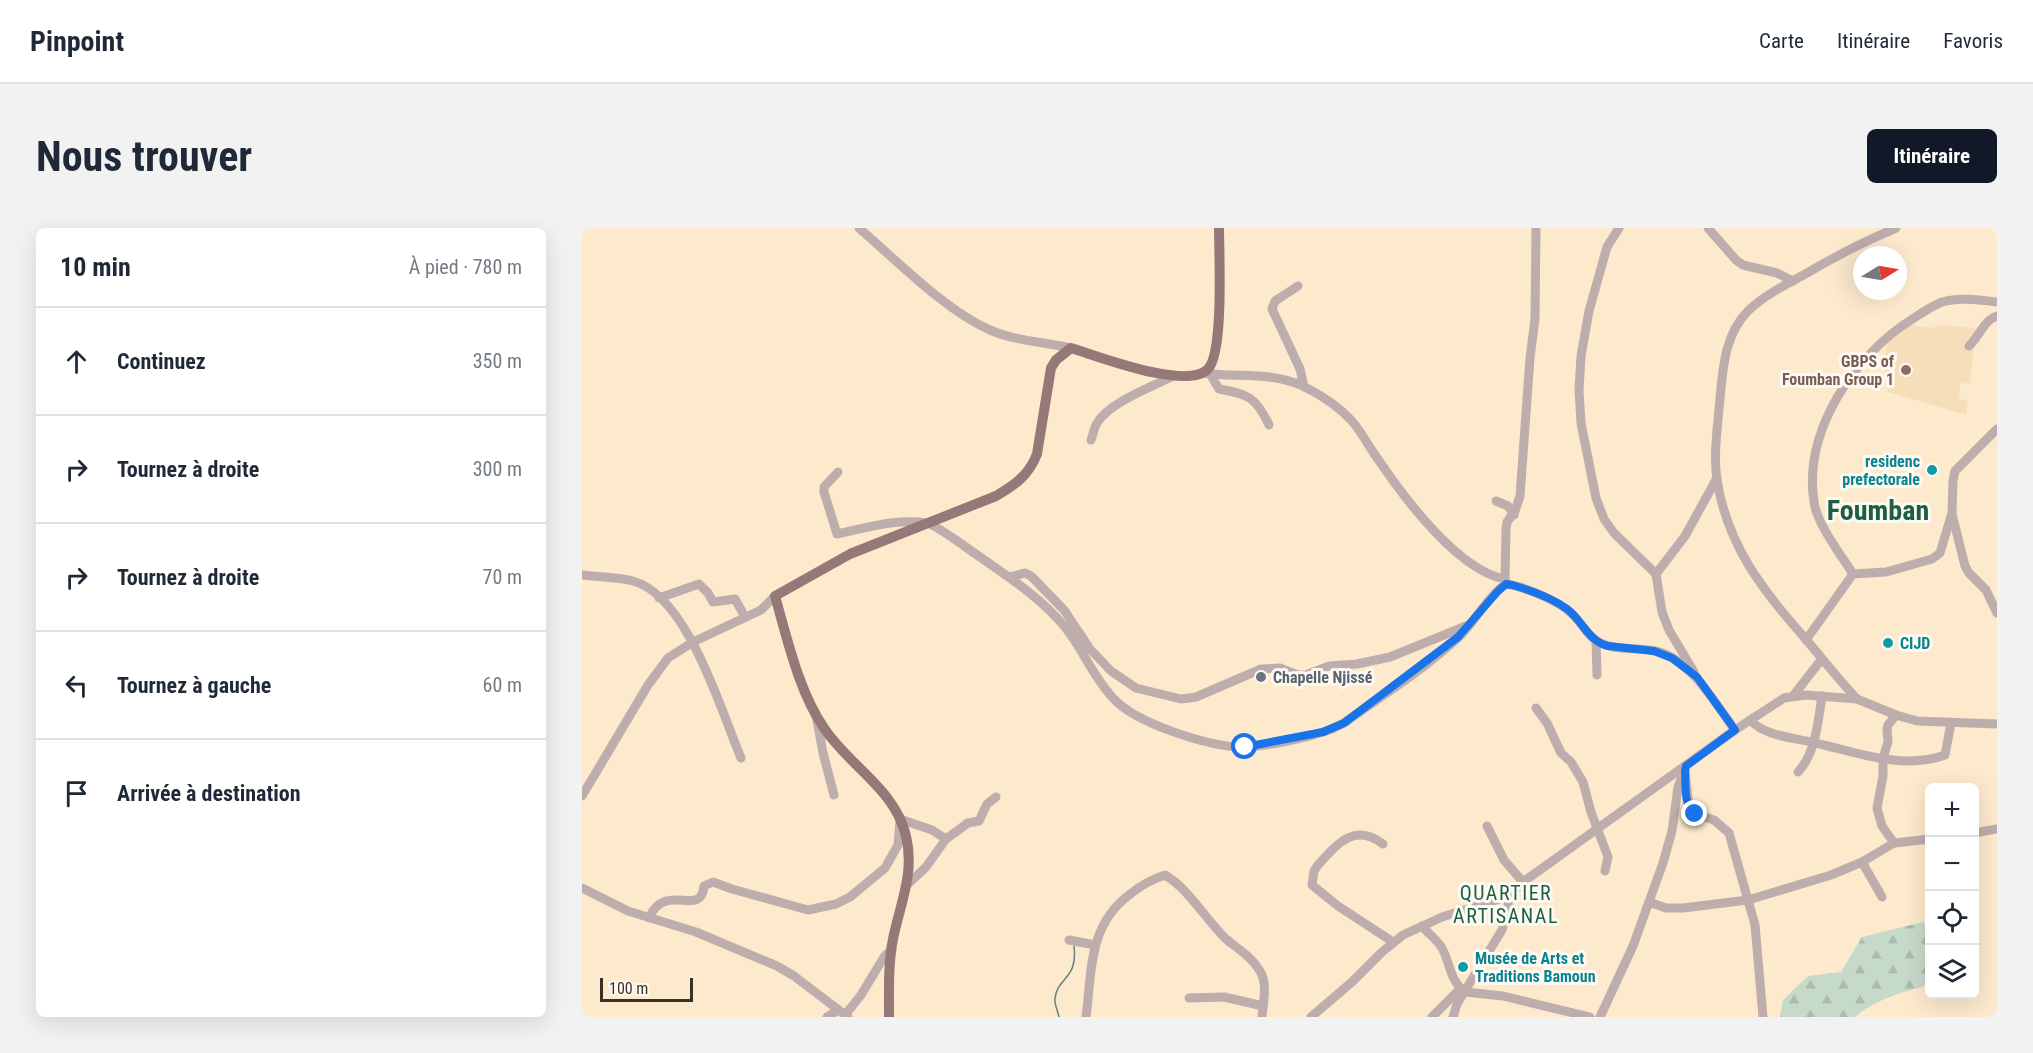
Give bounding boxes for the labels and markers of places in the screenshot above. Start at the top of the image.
place label: GBPS of Foumban Group 1 [1782,352,1895,389]
marker: GBPS of Foumban Group 1 [1899,363,1913,377]
place label: residenc prefectorale [1842,452,1920,489]
marker: residenc prefectorale [1925,463,1939,477]
place label: CIJD [1900,634,1930,653]
marker: CIJD [1881,636,1895,650]
place label: Chapelle Njissé [1273,668,1373,687]
marker: Chapelle Njissé [1254,670,1268,684]
place label: Musée de Arts et Traditions Bamoun [1475,949,1596,986]
marker: Musée de Arts et Traditions Bamoun [1456,960,1470,974]

